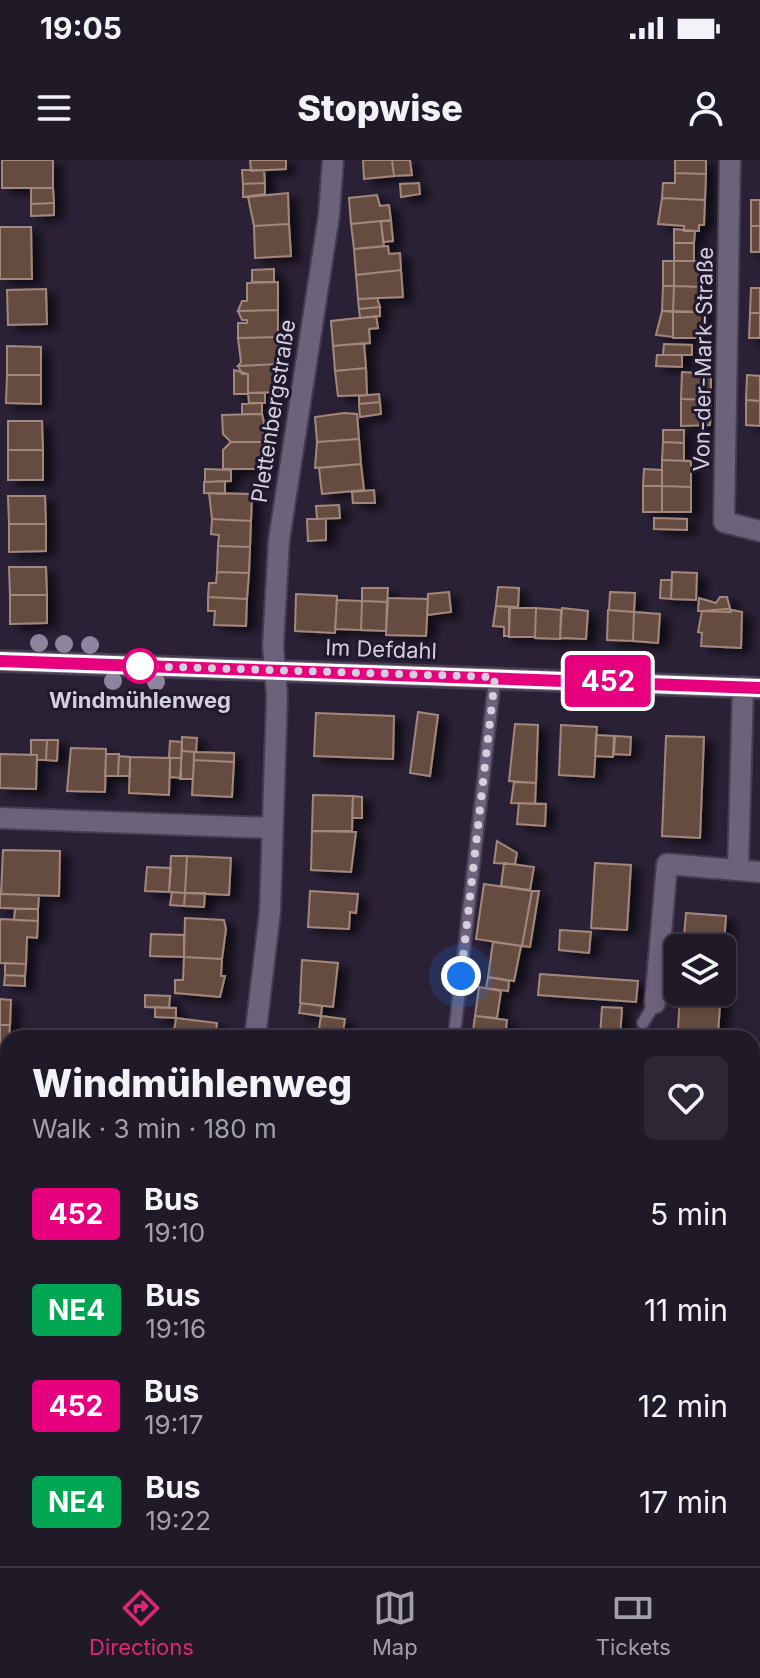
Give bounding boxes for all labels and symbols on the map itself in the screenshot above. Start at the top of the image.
street label: Von-der-Mark-Straße [688,247,718,471]
street label: Plettenbergstraße [246,317,300,505]
street label: Im Defdahl [325,634,437,664]
marker: Windmühlenweg [123,649,157,683]
line badge: 452 [562,655,654,707]
place label: Windmühlenweg [49,687,231,713]
your location [441,956,481,996]

